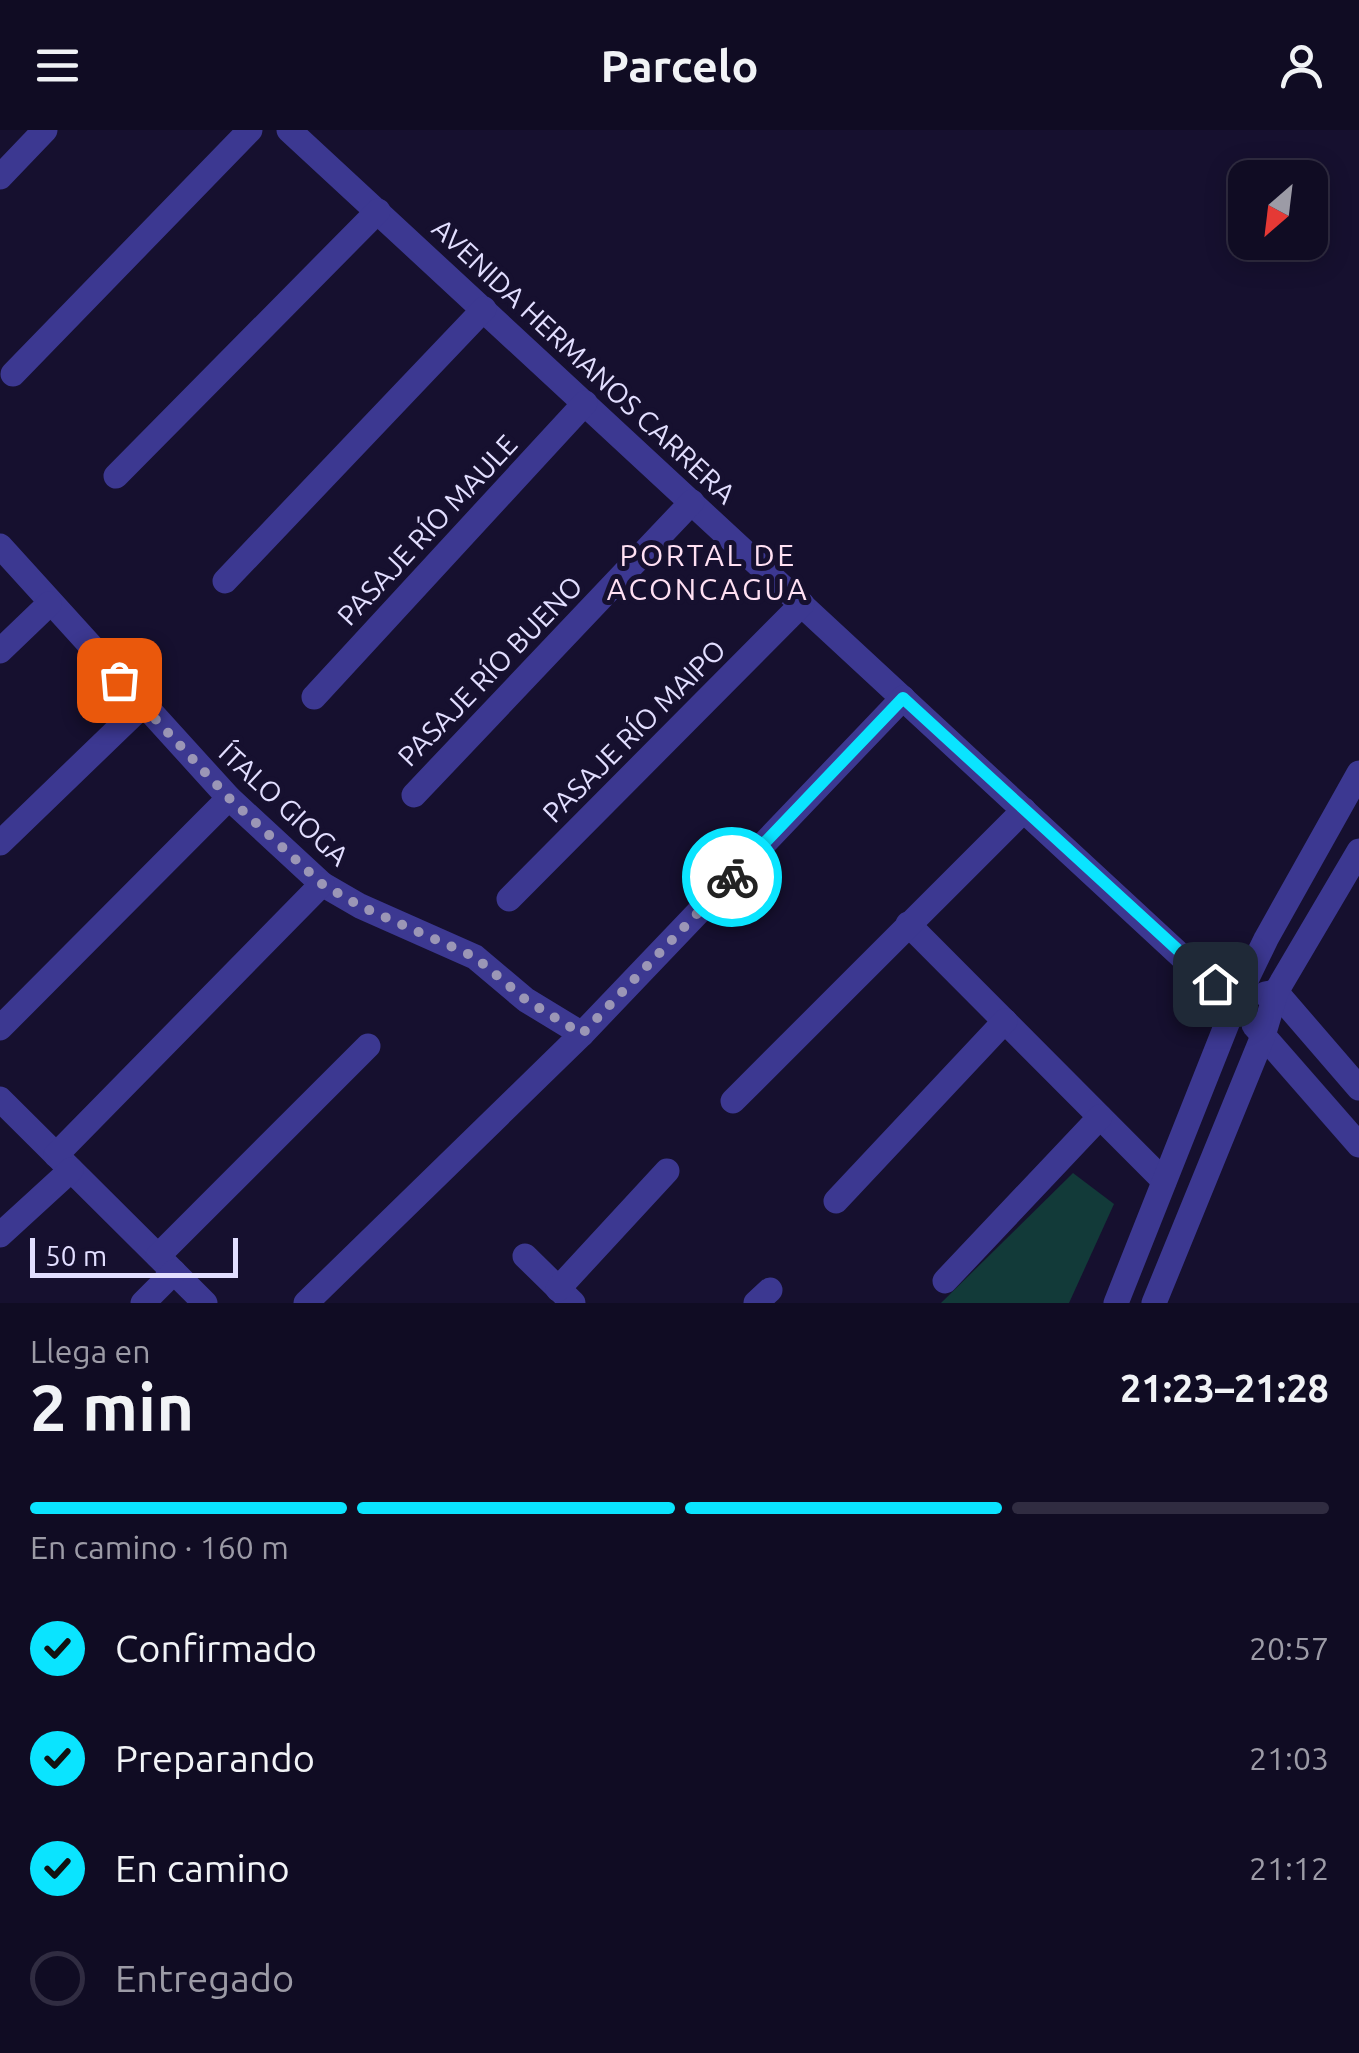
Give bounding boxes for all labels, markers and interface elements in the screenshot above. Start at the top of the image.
icon: menu [30,38,85,93]
icon: person [1274,38,1329,93]
text: Parcelo [600,40,759,91]
north arrow [1228,160,1328,260]
map controls [1228,160,1328,260]
street label: AVENIDA HERMANOS CARRERA [427,212,742,509]
street label: PASAJE RÍO MAULE [330,428,523,631]
district label: PORTAL DE ACONCAGUA [607,538,809,606]
street label: PASAJE RÍO BUENO [391,569,588,772]
street label: PASAJE RÍO MAIPO [535,632,731,828]
pin [77,638,162,723]
icon: bag [92,653,147,708]
street label: ÍTALO GIOGA [213,735,356,871]
courier [682,827,782,927]
icon: bike [705,850,760,905]
pin [1173,942,1258,1027]
icon: home [1188,957,1243,1012]
scale bar [30,1233,238,1278]
text: 50 m [45,1240,107,1271]
text: Llega en [30,1333,150,1369]
text: 21:23–21:28 [1120,1367,1329,1409]
text: 2 min [30,1370,194,1443]
text: En camino · 160 m [30,1529,289,1565]
icon: check [30,1621,85,1676]
text: Confirmado [115,1627,317,1669]
text: 20:57 [1249,1630,1329,1666]
icon: check [30,1731,85,1786]
text: Preparando [115,1737,315,1779]
text: 21:03 [1249,1740,1329,1776]
icon: check [30,1841,85,1896]
text: En camino [115,1847,290,1889]
text: 21:12 [1249,1850,1329,1886]
text: Entregado [115,1957,294,1999]

